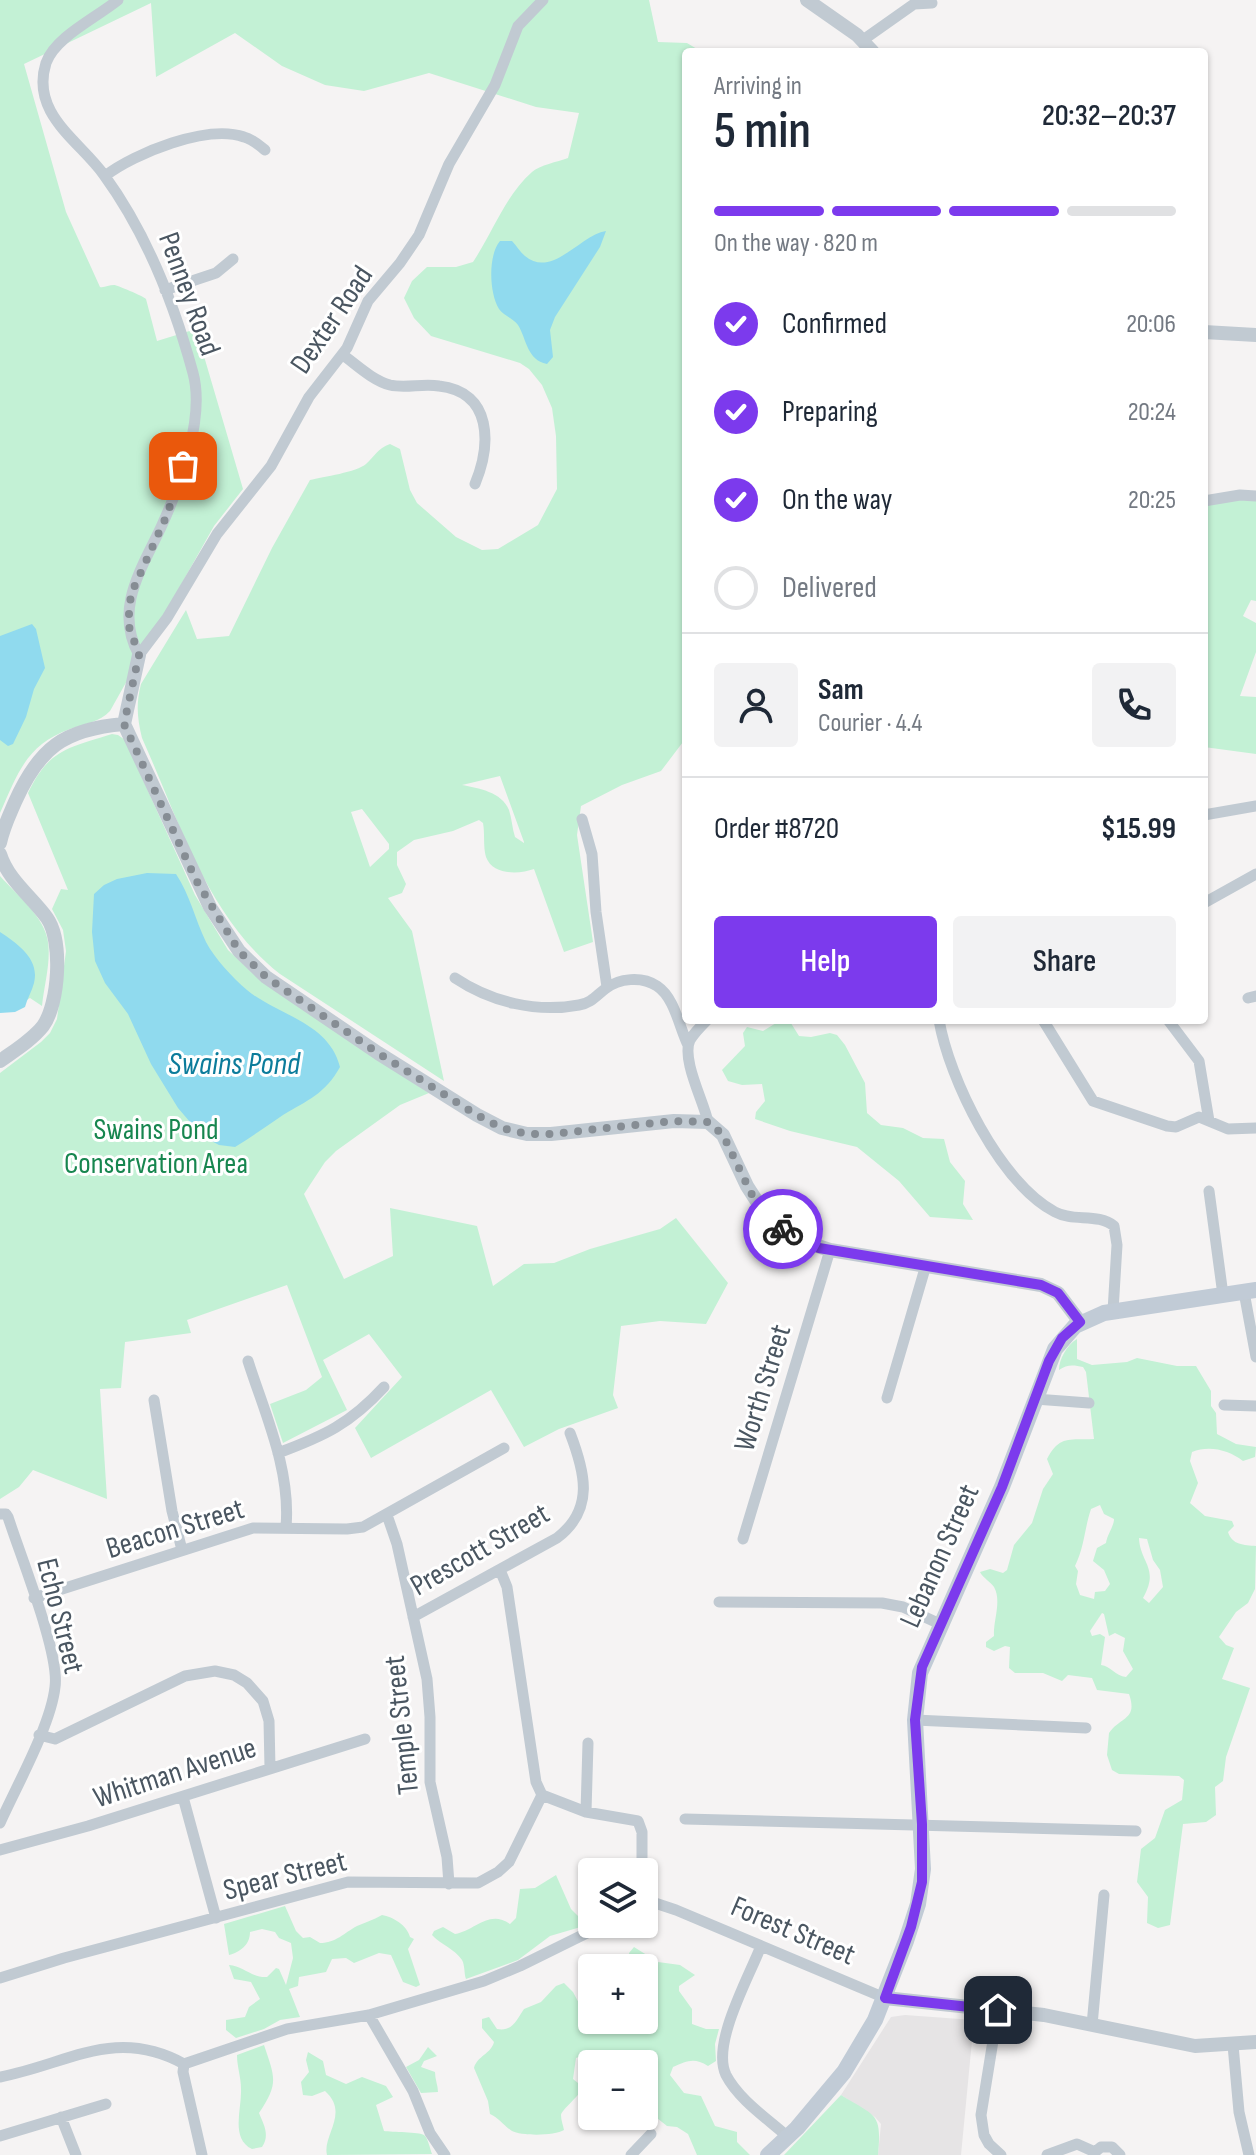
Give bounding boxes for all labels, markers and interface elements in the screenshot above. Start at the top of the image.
text: Arriving in [714,71,802,102]
text: 20:32–20:37 [1042,98,1176,134]
text: 5 min [714,100,811,163]
street label: Penney Road [150,227,228,361]
text: On the way · 820 m [714,228,878,259]
street label: Dexter Road [283,259,381,381]
icon: check [714,302,758,346]
text: Confirmed [782,306,887,342]
text: 20:06 [1126,309,1176,340]
icon: check [714,390,758,434]
text: Preparing [782,394,878,430]
text: 20:24 [1128,397,1176,428]
pin [149,432,217,500]
icon: bag [161,444,205,488]
icon: check [714,478,758,522]
text: On the way [782,482,892,518]
text: 20:25 [1128,485,1176,516]
text: Delivered [782,570,877,606]
button: person [714,663,798,747]
button: phone [1092,663,1176,747]
text: Sam [818,672,864,708]
text: Courier · 4.4 [818,708,922,739]
text: Order #8720 [714,811,839,847]
text: $15.99 [1101,811,1176,847]
button: Help [714,916,937,1008]
button: Share [953,916,1176,1008]
water label: Swains Pond [168,1045,301,1084]
park label: Swains Pond Conservation Area [64,1112,248,1182]
courier [743,1189,823,1269]
icon: bike [761,1207,805,1251]
street label: Worth Street [727,1320,799,1456]
street label: Lebanon Street [892,1479,988,1633]
street label: Beacon Street [102,1491,248,1567]
street label: Prescott Street [404,1496,556,1604]
street label: Echo Street [28,1555,92,1677]
street label: Temple Street [377,1654,427,1796]
street label: Whitman Avenue [89,1730,261,1816]
street label: Spear Street [220,1843,350,1909]
map controls [578,1858,658,2130]
button: layers [578,1858,658,1938]
street label: Forest Street [725,1889,861,1973]
button: + [578,1954,658,2034]
pin [964,1976,1032,2044]
icon: home [976,1988,1020,2032]
button: − [578,2050,658,2130]

